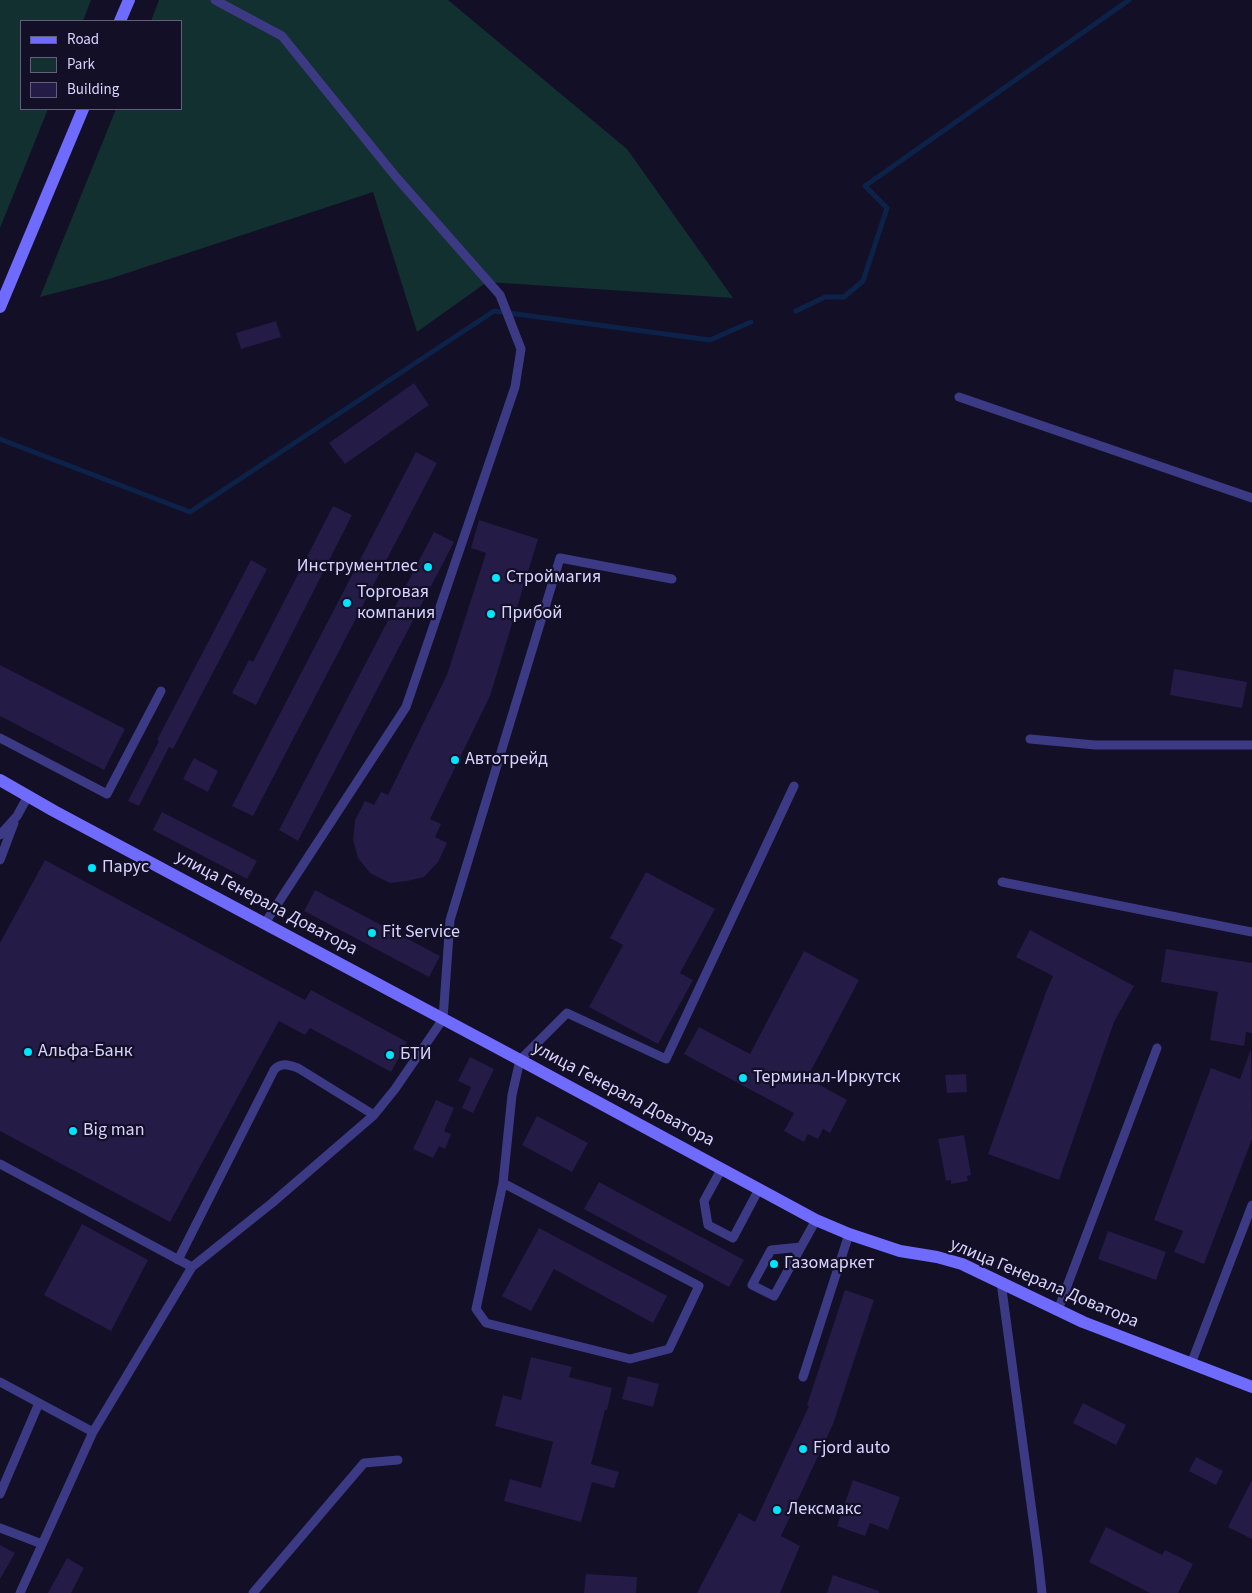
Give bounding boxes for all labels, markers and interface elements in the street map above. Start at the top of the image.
legend [20,20,182,110]
text: Road [67,29,99,50]
text: Park [67,54,95,75]
text: Building [67,79,119,100]
place label: Инструментлес [297,556,418,578]
marker: Инструментлес [422,561,434,573]
place label: Строймагия [506,567,601,589]
marker: Строймагия [490,572,502,584]
place label: Торговая компания [357,582,435,624]
marker: Торговая компания [341,597,353,609]
place label: Прибой [501,603,562,625]
marker: Прибой [485,608,497,620]
place label: Автотрейд [465,749,548,771]
marker: Автотрейд [449,754,461,766]
street label: улица Генерала Доватора [171,847,361,961]
place label: Парус [102,857,149,879]
marker: Парус [86,862,98,874]
place label: Fit Service [382,922,460,944]
marker: Fit Service [366,927,378,939]
street label: улица Генерала Доватора [528,1038,718,1152]
place label: Альфа-Банк [38,1041,133,1063]
place label: БТИ [400,1044,432,1066]
marker: Альфа-Банк [22,1046,34,1058]
marker: БТИ [384,1049,396,1061]
place label: Терминал-Иркутск [753,1067,900,1089]
marker: Терминал-Иркутск [737,1072,749,1084]
place label: Big man [83,1120,145,1142]
marker: Big man [67,1125,79,1137]
street label: улица Генерала Доватора [946,1234,1142,1334]
place label: Газомаркет [784,1253,874,1275]
marker: Газомаркет [768,1258,780,1270]
place label: Fjord auto [813,1438,890,1460]
marker: Fjord auto [797,1443,809,1455]
place label: Лексмакс [787,1499,861,1521]
marker: Лексмакс [771,1504,783,1516]

